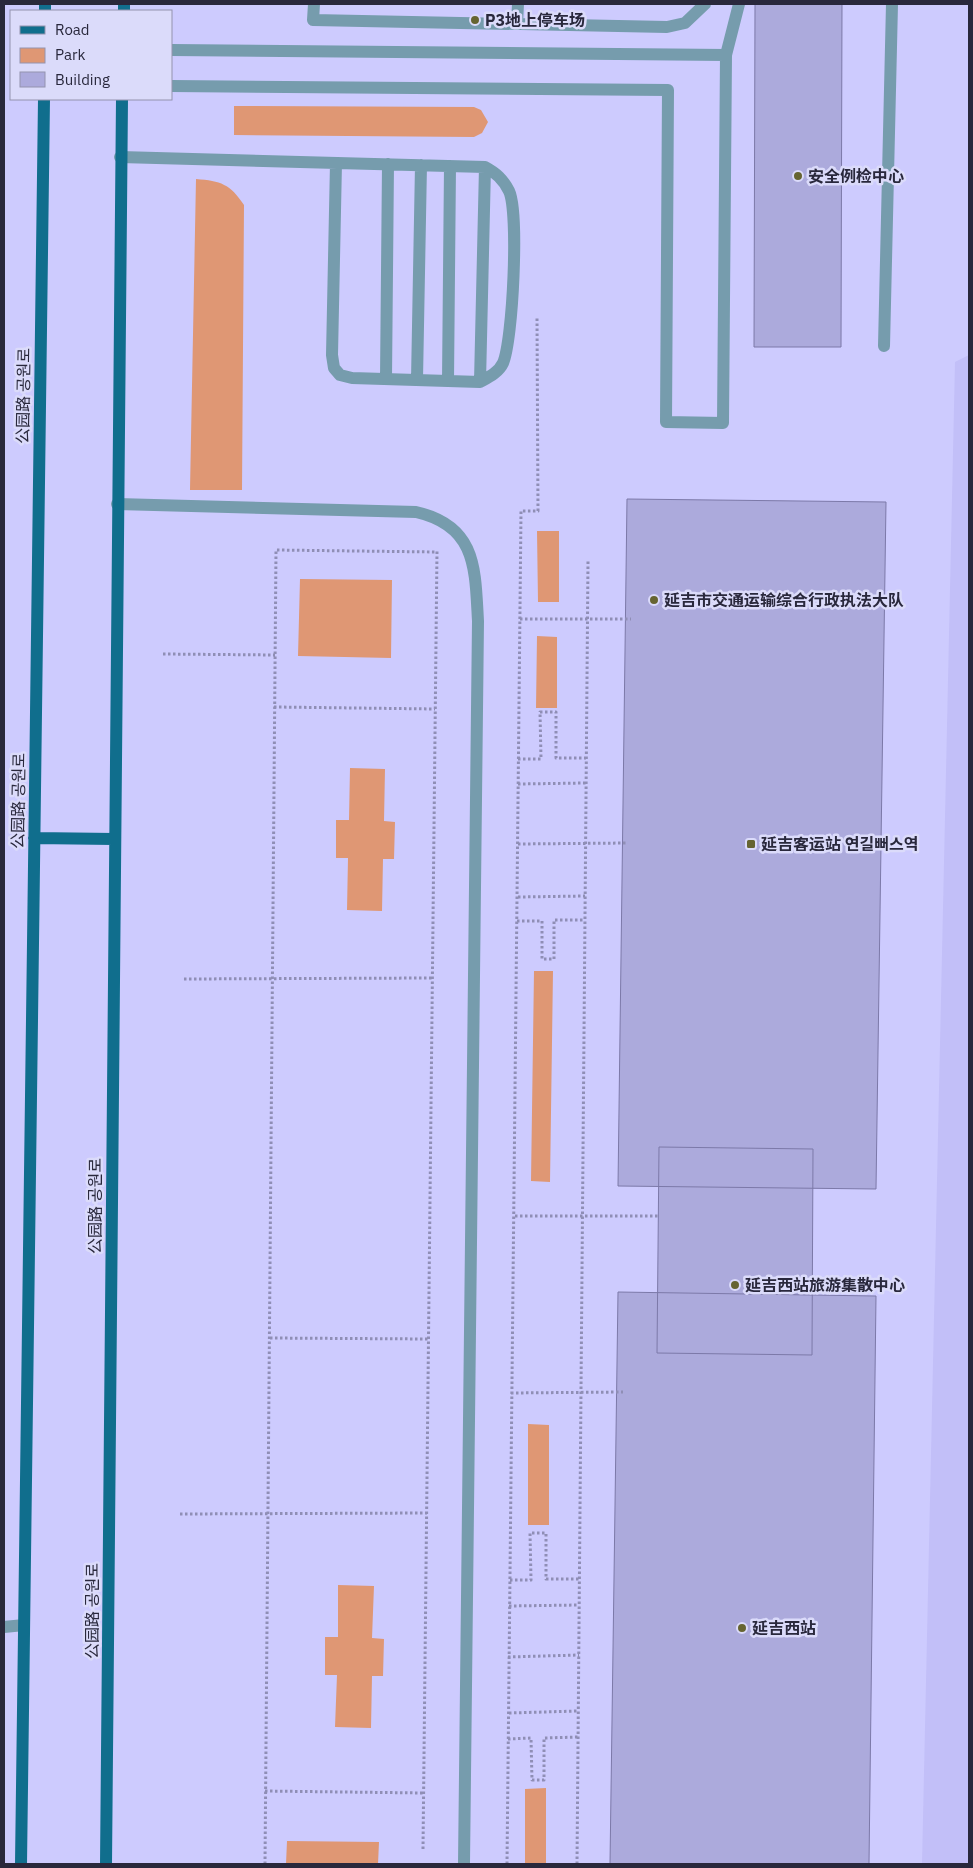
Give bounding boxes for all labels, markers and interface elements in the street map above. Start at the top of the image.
legend [10,10,172,100]
place label: P3地上停车场 [485,10,585,30]
marker: P3地上停车场 [469,14,481,26]
text: Road [55,20,90,39]
text: Park [55,45,85,64]
text: Building [55,70,110,89]
place label: 安全例检中心 [808,166,904,186]
marker: 安全例检中心 [792,170,804,182]
street label: 公园路 공원로 [12,348,34,444]
place label: 延吉市交通运输综合行政执法大队 [664,590,904,610]
marker: 延吉市交通运输综合行政执法大队 [648,594,660,606]
street label: 公园路 공원로 [7,753,29,849]
place label: 延吉客运站 연길뻐스역 [761,834,918,854]
marker: 延吉客运站 연길뻐스역 [745,838,757,850]
street label: 公园路 공원로 [85,1158,105,1254]
place label: 延吉西站旅游集散中心 [745,1275,905,1295]
marker: 延吉西站旅游集散中心 [729,1279,741,1291]
street label: 公园路 공원로 [82,1563,102,1659]
place label: 延吉西站 [752,1618,816,1638]
marker: 延吉西站 [736,1622,748,1634]

